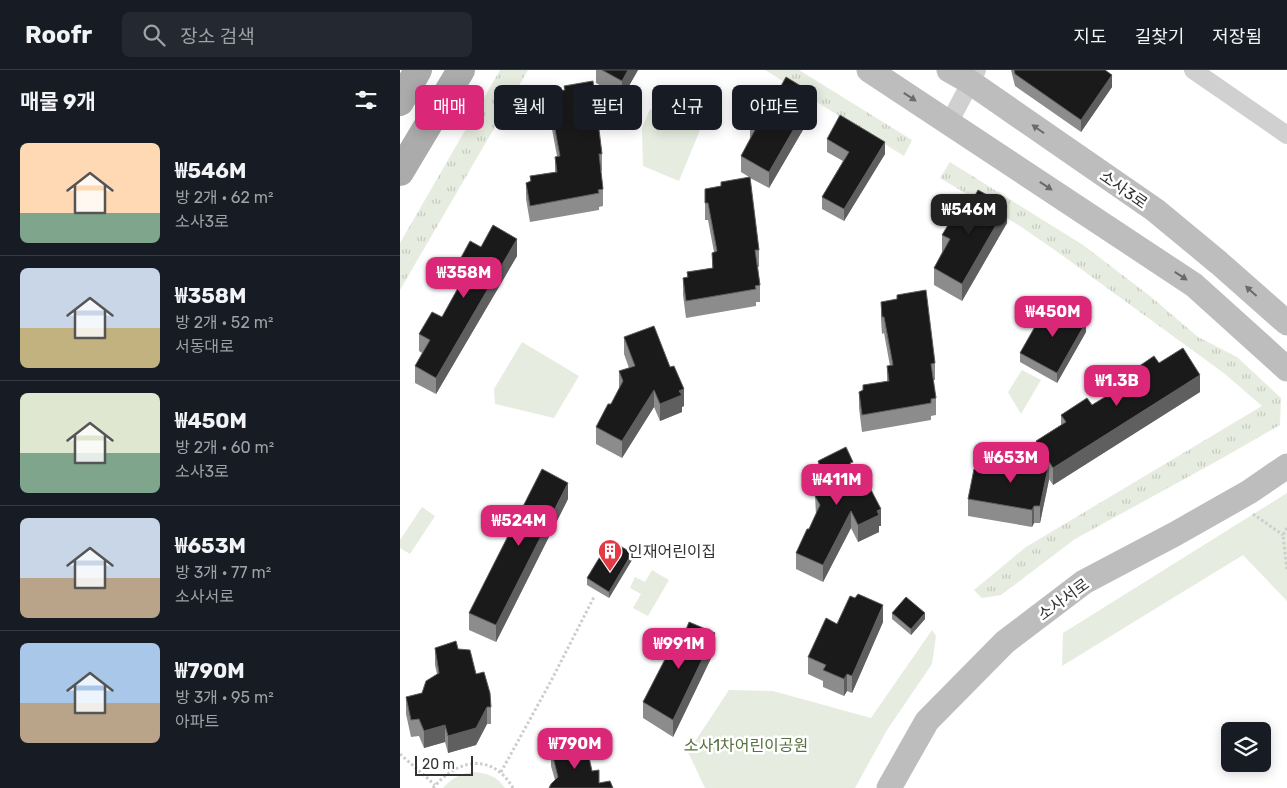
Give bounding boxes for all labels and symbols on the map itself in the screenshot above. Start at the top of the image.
one-way arrow [903,92,917,102]
one-way arrow [1031,124,1045,134]
street label: 소사3로 [1096,166,1151,213]
one-way arrow [1039,182,1052,191]
pin: ₩546M [934,194,1004,236]
pin: ₩358M [429,256,499,299]
one-way arrow [1174,271,1188,281]
one-way arrow [1245,285,1257,297]
pin: ₩450M [1018,296,1088,338]
pin: ₩1.3B [1082,364,1152,407]
pin: ₩653M [976,442,1046,484]
pin: ₩411M [802,464,872,506]
pin: ₩524M [484,504,554,547]
building icon: 인재어린이집 [597,538,623,572]
place label: 인재어린이집 [628,542,716,561]
street label: 소사서로 [1034,574,1093,624]
pin: ₩991M [644,628,714,670]
pin: ₩790M [540,728,610,770]
park label: 소사1차어린이공원 [684,736,808,755]
scale bar [415,753,472,776]

